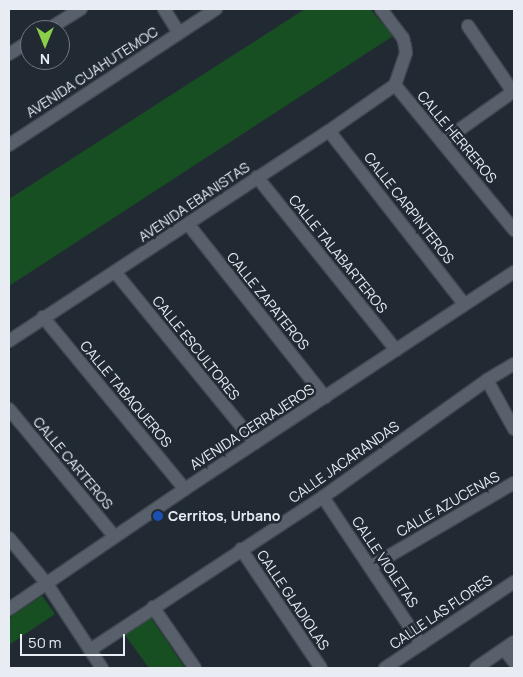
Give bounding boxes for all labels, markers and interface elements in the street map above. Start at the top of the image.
north arrow [20,20,70,70]
street label: AVENIDA CUAHUTEMOC [23,23,161,121]
street label: CALLE HERREROS [414,88,500,186]
street label: CALLE CARPINTEROS [360,149,458,267]
street label: AVENIDA EBANISTAS [135,159,253,245]
street label: CALLE TALABARTEROS [285,192,391,316]
street label: CALLE ZAPATEROS [223,249,313,353]
street label: CALLE ESCULTORES [149,293,243,403]
street label: CALLE TABAQUEROS [77,338,175,450]
street label: AVENIDA CERRAJEROS [187,381,317,473]
street label: CALLE CARTEROS [30,414,116,512]
street label: CALLE JACARANDAS [286,418,402,506]
street label: CALLE AZUCENAS [394,468,502,540]
place label: Cerritos, Urbano [168,508,280,524]
marker: Cerritos, Urbano [152,510,164,522]
street label: CALLE VIOLETAS [348,513,422,611]
street label: CALLE GLADIOLAS [253,547,333,653]
street label: CALLE LAS FLORES [387,571,495,653]
scale bar [22,624,128,656]
text: 50 m [28,632,62,653]

